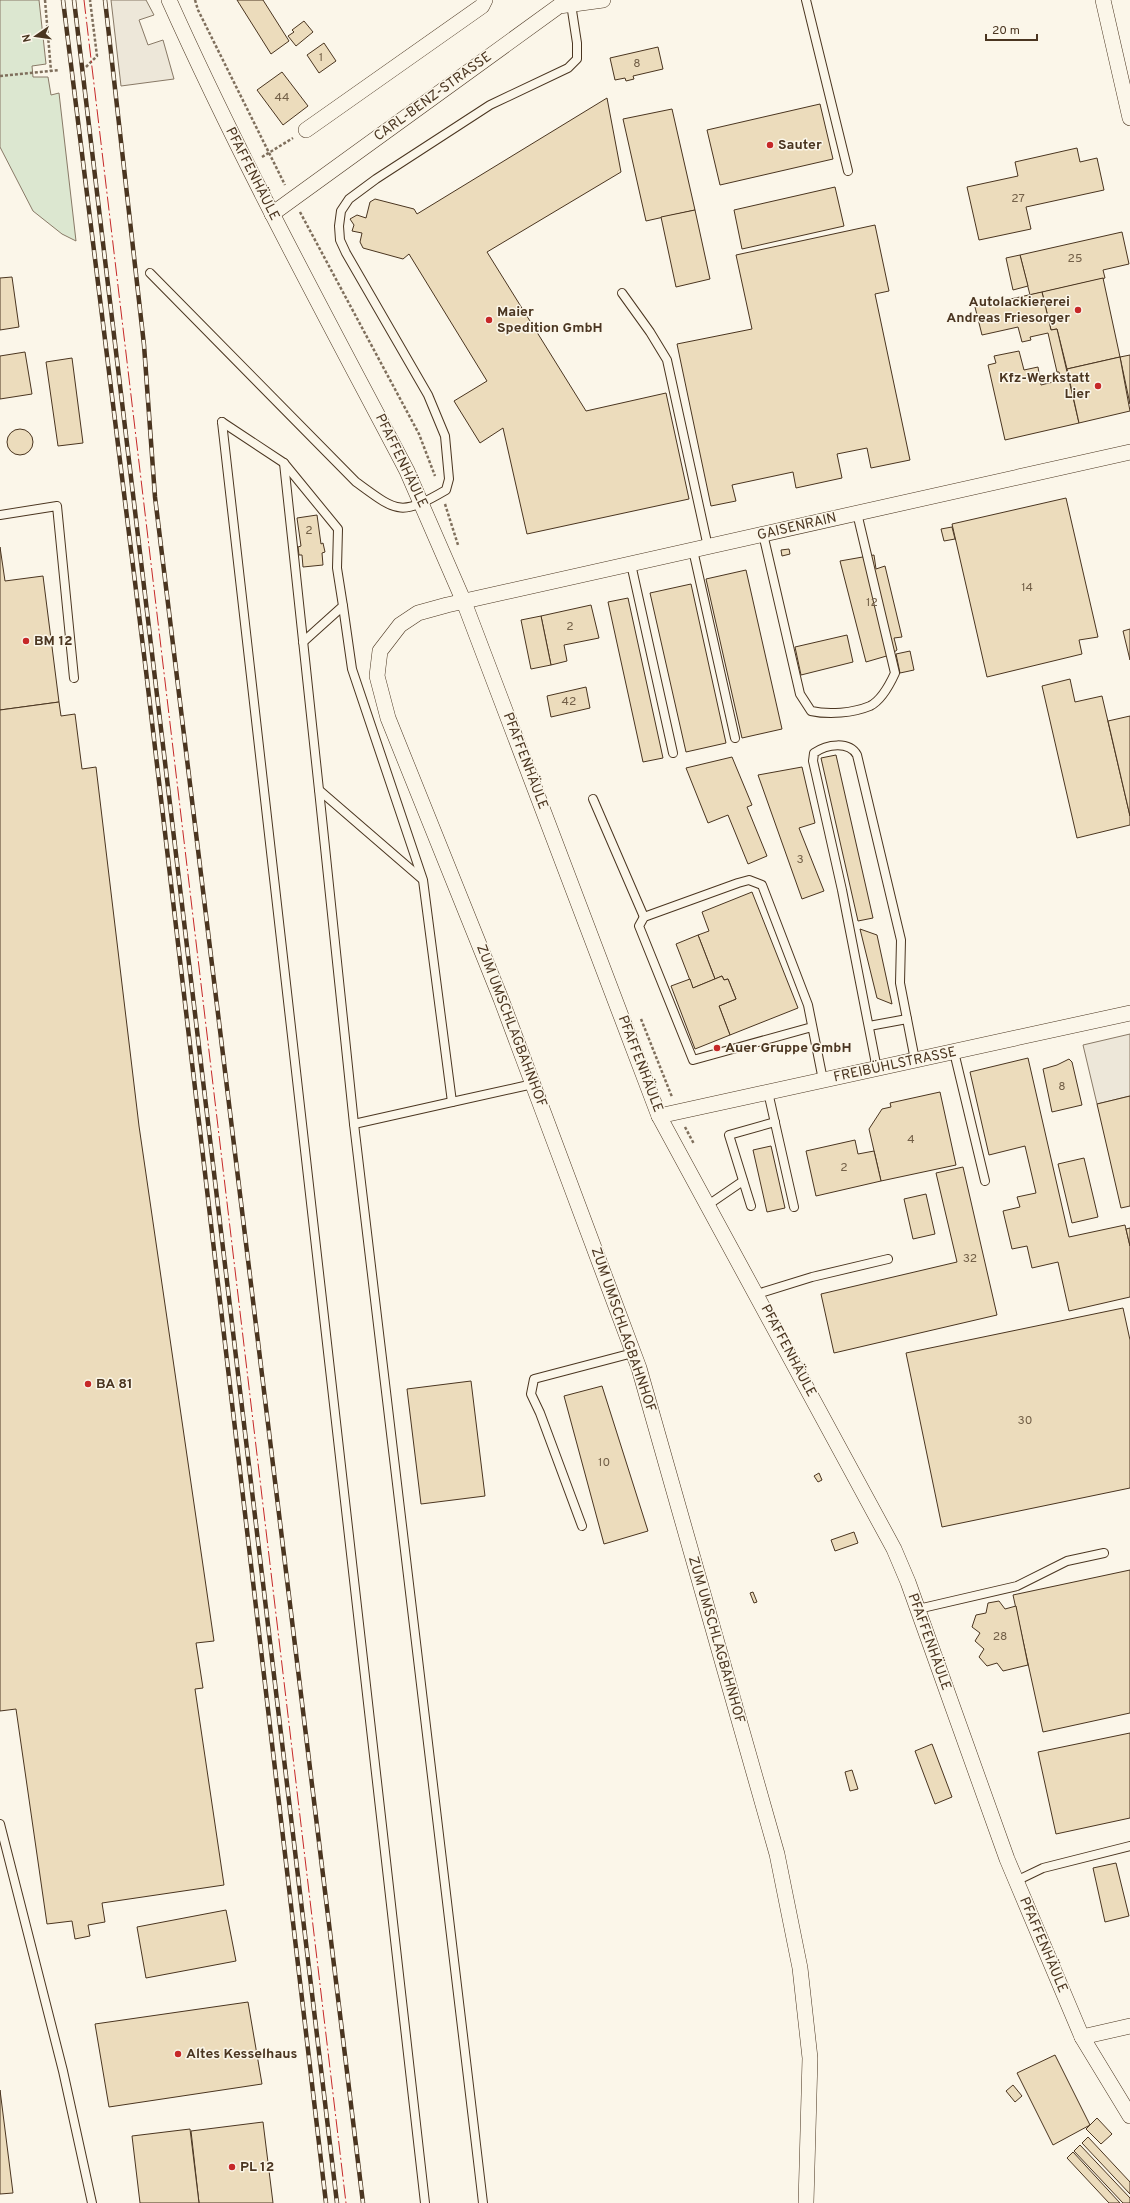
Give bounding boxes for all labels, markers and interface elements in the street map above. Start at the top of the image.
north arrow [16,16,56,56]
scale bar [986,16,1037,42]
text: 20 m [992,23,1020,39]
text: N [20,33,35,43]
street label: CARL-BENZ-STRASSE [371,49,495,145]
house number: 1 [319,50,323,66]
house number: 8 [633,56,641,72]
house number: 44 [275,90,289,106]
street label: PFAFFENHÄULE [221,124,284,223]
place label: Sauter [778,137,822,154]
marker: Sauter [765,140,775,150]
house number: 27 [1011,191,1025,207]
house number: 25 [1068,251,1082,267]
place label: Autolackiererei Andreas Friesorger [946,294,1070,327]
place label: Maier Spedition GmbH [497,304,603,337]
marker: Autolackiererei Andreas Friesorger [1073,305,1083,315]
marker: Maier Spedition GmbH [484,315,494,325]
place label: Kfz-Werkstatt Lier [999,370,1090,403]
marker: Kfz-Werkstatt Lier [1093,381,1103,391]
street label: PFAFFENHÄULE [371,411,432,511]
street label: GAISENRAIN [756,510,838,544]
house number: 2 [305,523,313,539]
house number: 14 [1021,580,1033,596]
house number: 12 [866,595,878,611]
house number: 2 [566,619,574,635]
place label: BM 12 [34,633,73,650]
marker: BM 12 [21,636,31,646]
house number: 42 [562,694,576,710]
street label: PFAFFENHÄULE [499,710,552,812]
house number: 3 [796,852,804,868]
street label: ZUM UMSCHLAGBAHNHOF [472,942,550,1110]
street label: PFAFFENHÄULE [614,1013,667,1115]
place label: Auer Gruppe GmbH [725,1040,852,1057]
marker: Auer Gruppe GmbH [712,1043,722,1053]
street label: FREIBÜHLSTRASSE [832,1043,958,1086]
house number: 8 [1058,1079,1066,1095]
house number: 4 [907,1132,915,1148]
house number: 2 [840,1160,848,1176]
street label: ZUM UMSCHLAGBAHNHOF [587,1245,659,1415]
house number: 32 [963,1251,977,1267]
street label: PFAFFENHÄULE [756,1301,820,1400]
place label: BA 81 [96,1376,133,1393]
marker: BA 81 [83,1379,93,1389]
house number: 30 [1018,1413,1032,1429]
house number: 10 [598,1455,610,1471]
street label: ZUM UMSCHLAGBAHNHOF [684,1554,748,1726]
street label: PFAFFENHÄULE [904,1591,955,1693]
house number: 28 [993,1629,1007,1645]
street label: PFAFFENHÄULE [1015,1894,1072,1995]
place label: Altes Kesselhaus [186,2046,298,2063]
marker: Altes Kesselhaus [173,2049,183,2059]
place label: PL 12 [240,2159,274,2176]
marker: PL 12 [227,2162,237,2172]

